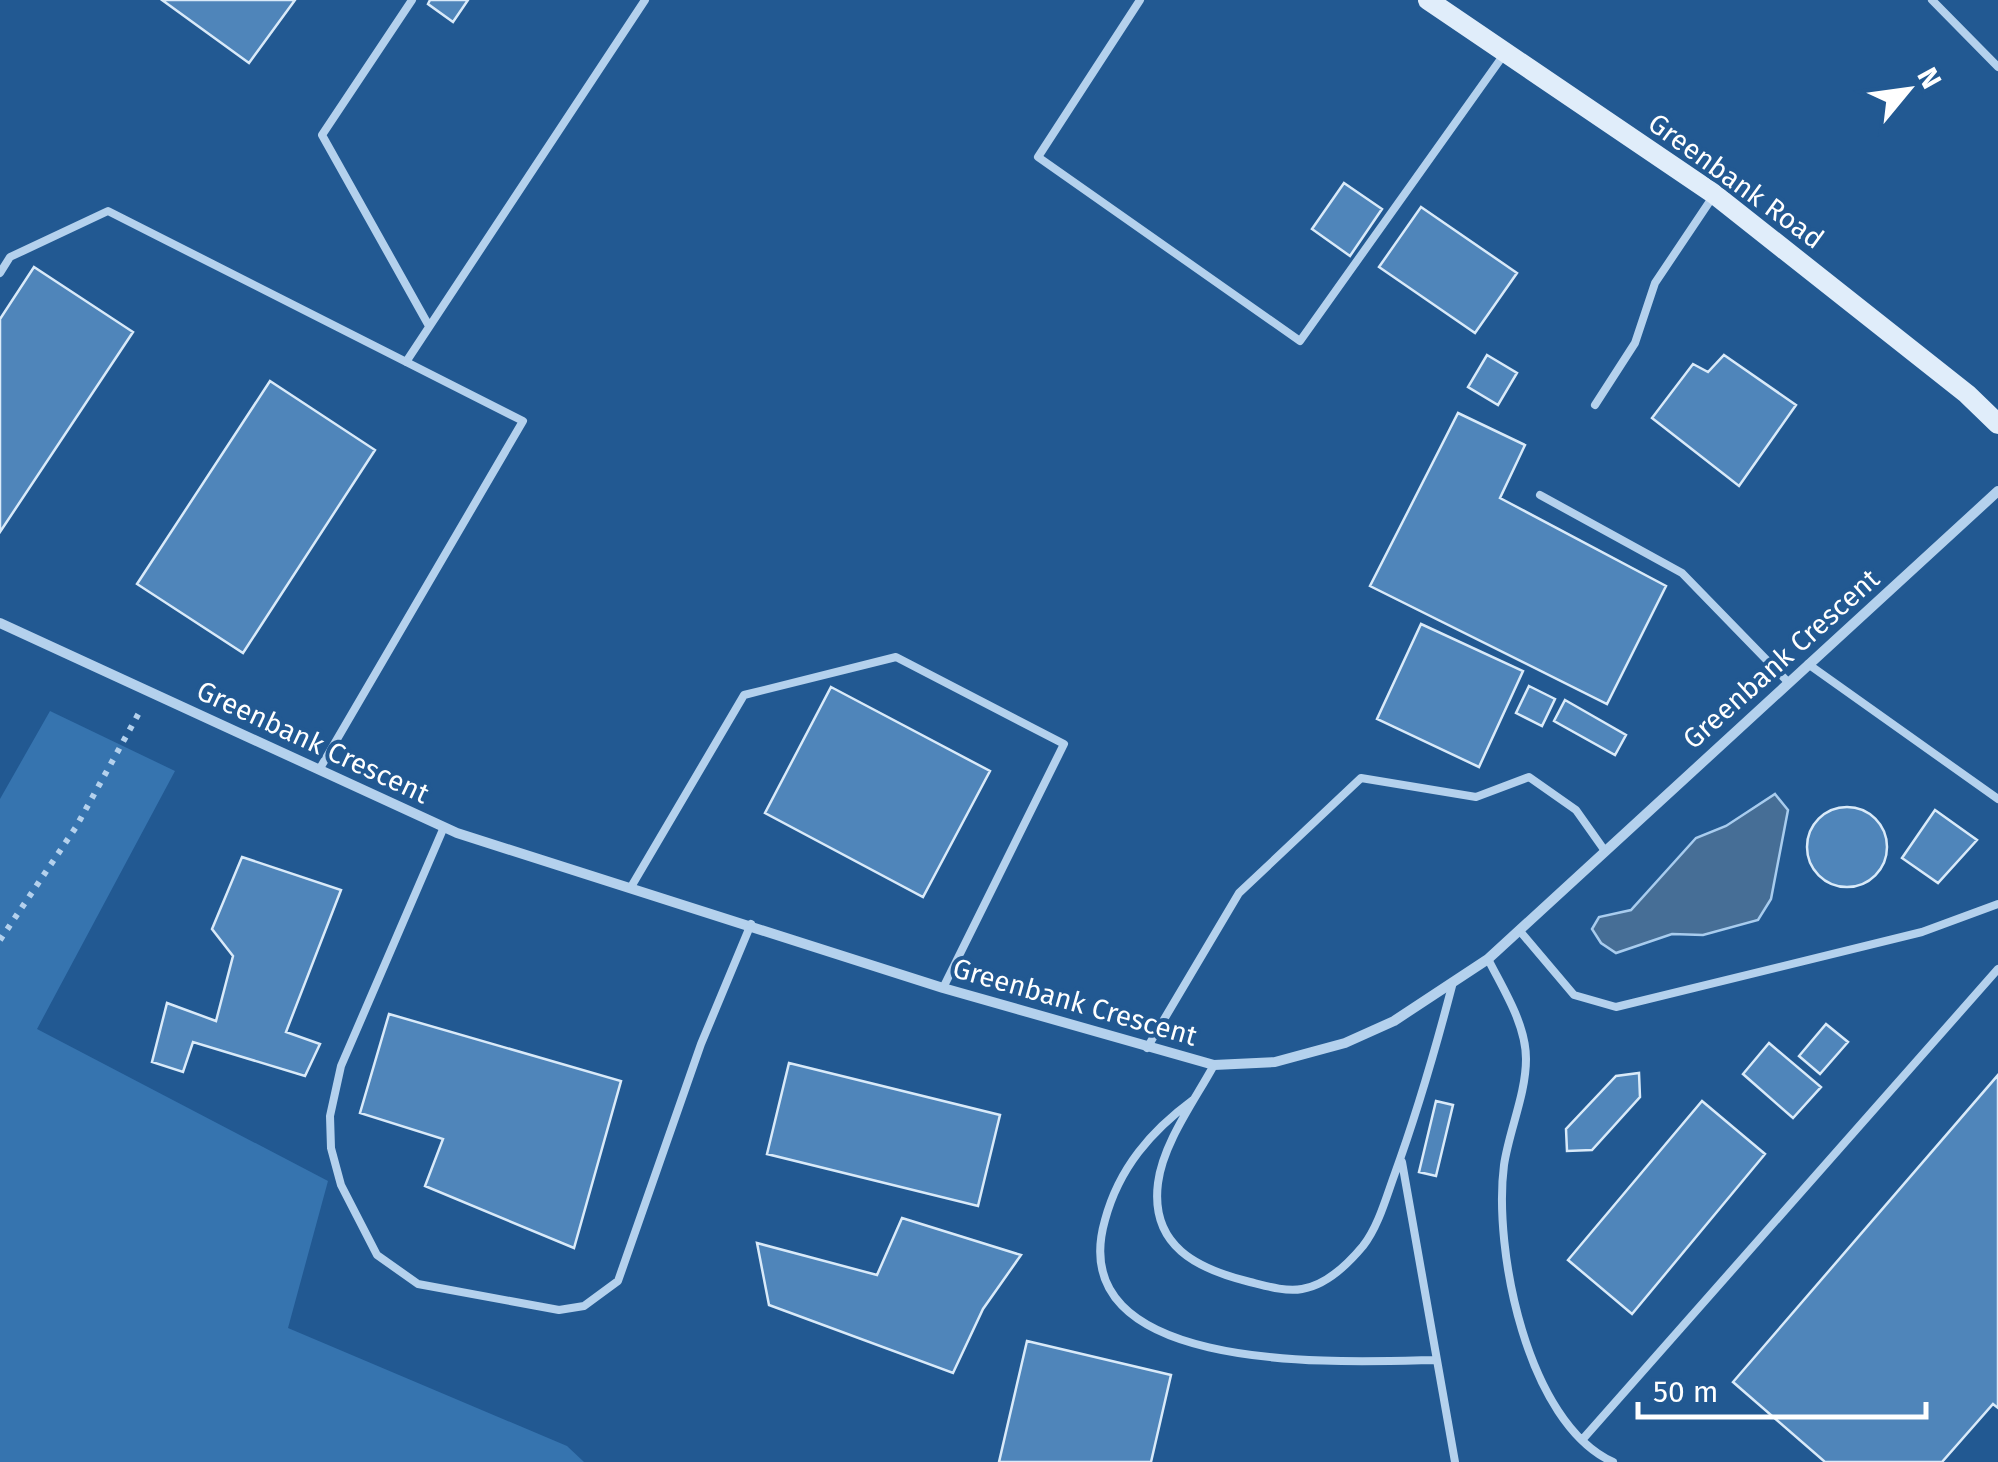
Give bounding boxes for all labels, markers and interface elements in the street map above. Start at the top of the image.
north arrow [1858,40,1958,140]
text: N [1910,62,1948,94]
street label: Greenbank Road [1642,106,1830,256]
street label: Greenbank Crescent [1676,562,1887,756]
street label: Greenbank Crescent [192,674,435,811]
street label: Greenbank Crescent [949,951,1202,1053]
scale bar [1638,1357,1926,1419]
text: 50 m [1653,1374,1718,1410]

